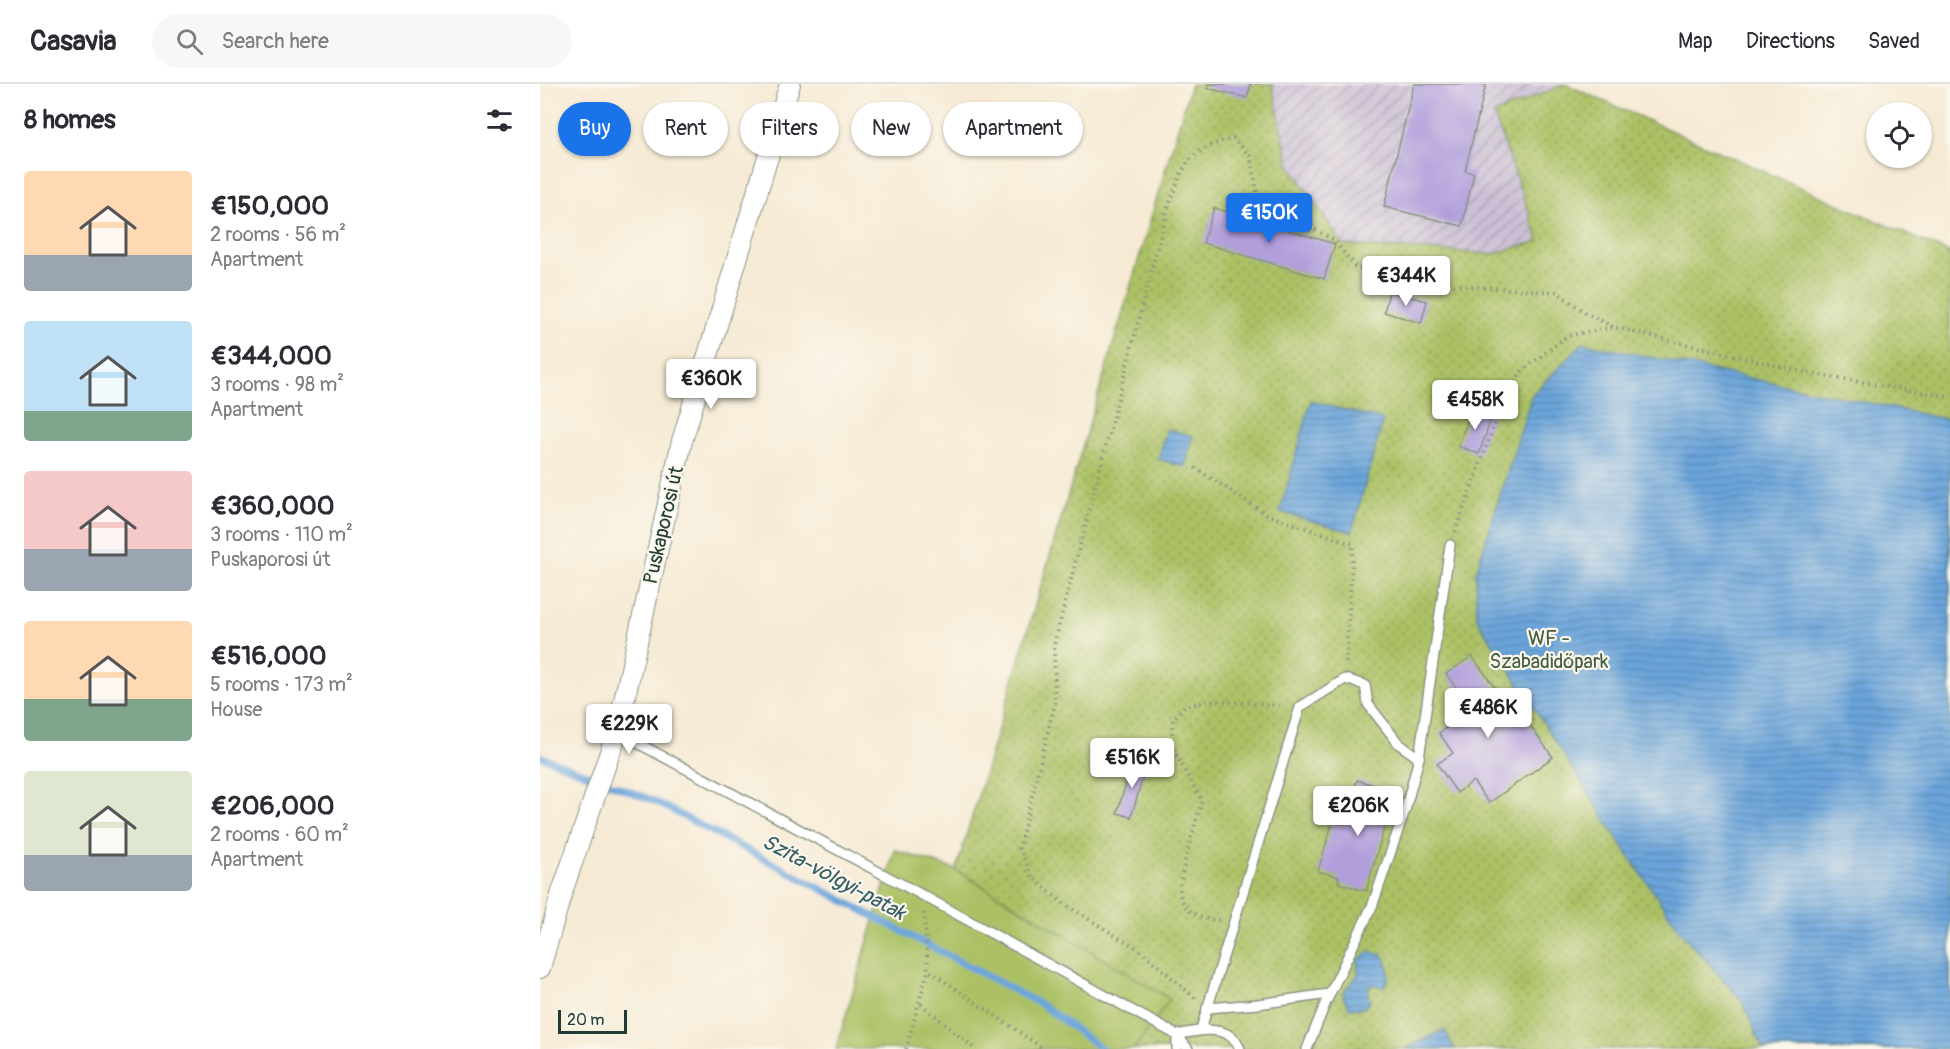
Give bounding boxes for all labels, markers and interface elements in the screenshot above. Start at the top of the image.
search box [152,14,572,68]
text: Casavia [30,24,116,59]
icon: search [173,25,206,58]
text: Search here [221,27,329,55]
text: Map [1678,28,1713,55]
text: Directions [1746,28,1835,55]
text: Saved [1868,28,1920,55]
chip: Buy [558,102,631,156]
chip: Rent [643,102,728,156]
chip: Filters [740,102,839,156]
chip: New [851,102,931,156]
chip: Apartment [943,102,1083,156]
map controls [1866,102,1932,168]
button: locate [1866,102,1932,168]
text: 8 homes [24,104,116,136]
icon: filters [483,104,516,137]
text: €150,000 [210,190,329,222]
pin: €150K [1227,193,1311,244]
icon: home [72,195,144,267]
text: €150K [1240,200,1298,225]
text: 2 rooms · 56 m² [210,222,346,247]
text: Apartment [210,247,303,272]
pin: €344K [1364,256,1448,307]
text: €344K [1376,263,1436,288]
text: €344,000 [210,340,332,372]
icon: home [72,345,144,417]
pin: €360K [669,359,753,410]
text: €360K [680,366,742,391]
text: 3 rooms · 98 m² [210,372,344,397]
pin: €458K [1433,380,1517,431]
text: €458K [1446,387,1504,412]
text: Apartment [210,397,303,422]
street label: Puskaporosi út [638,463,689,587]
text: €360,000 [210,490,334,522]
icon: home [72,495,144,567]
text: 3 rooms · 110 m² [210,522,353,547]
text: Puskaporosi út [210,547,331,572]
park label: WF - Szabadidőpark [1490,626,1609,674]
text: €516,000 [210,640,326,672]
icon: home [72,645,144,717]
text: 5 rooms · 173 m² [210,672,353,697]
pin: €486K [1446,688,1530,739]
text: €486K [1459,695,1517,720]
text: House [210,697,262,722]
pin: €229K [587,704,671,755]
text: €229K [600,711,658,736]
pin: €516K [1090,738,1174,789]
text: €516K [1104,745,1160,770]
pin: €206K [1316,786,1400,837]
text: €206,000 [210,790,334,822]
text: €206K [1327,793,1389,818]
icon: home [72,795,144,867]
text: 2 rooms · 60 m² [210,822,349,847]
water label: Szita-völgyi-patak [758,828,912,928]
text: Apartment [210,847,303,872]
scale bar [558,1007,627,1034]
text: 20 m [567,1010,605,1030]

